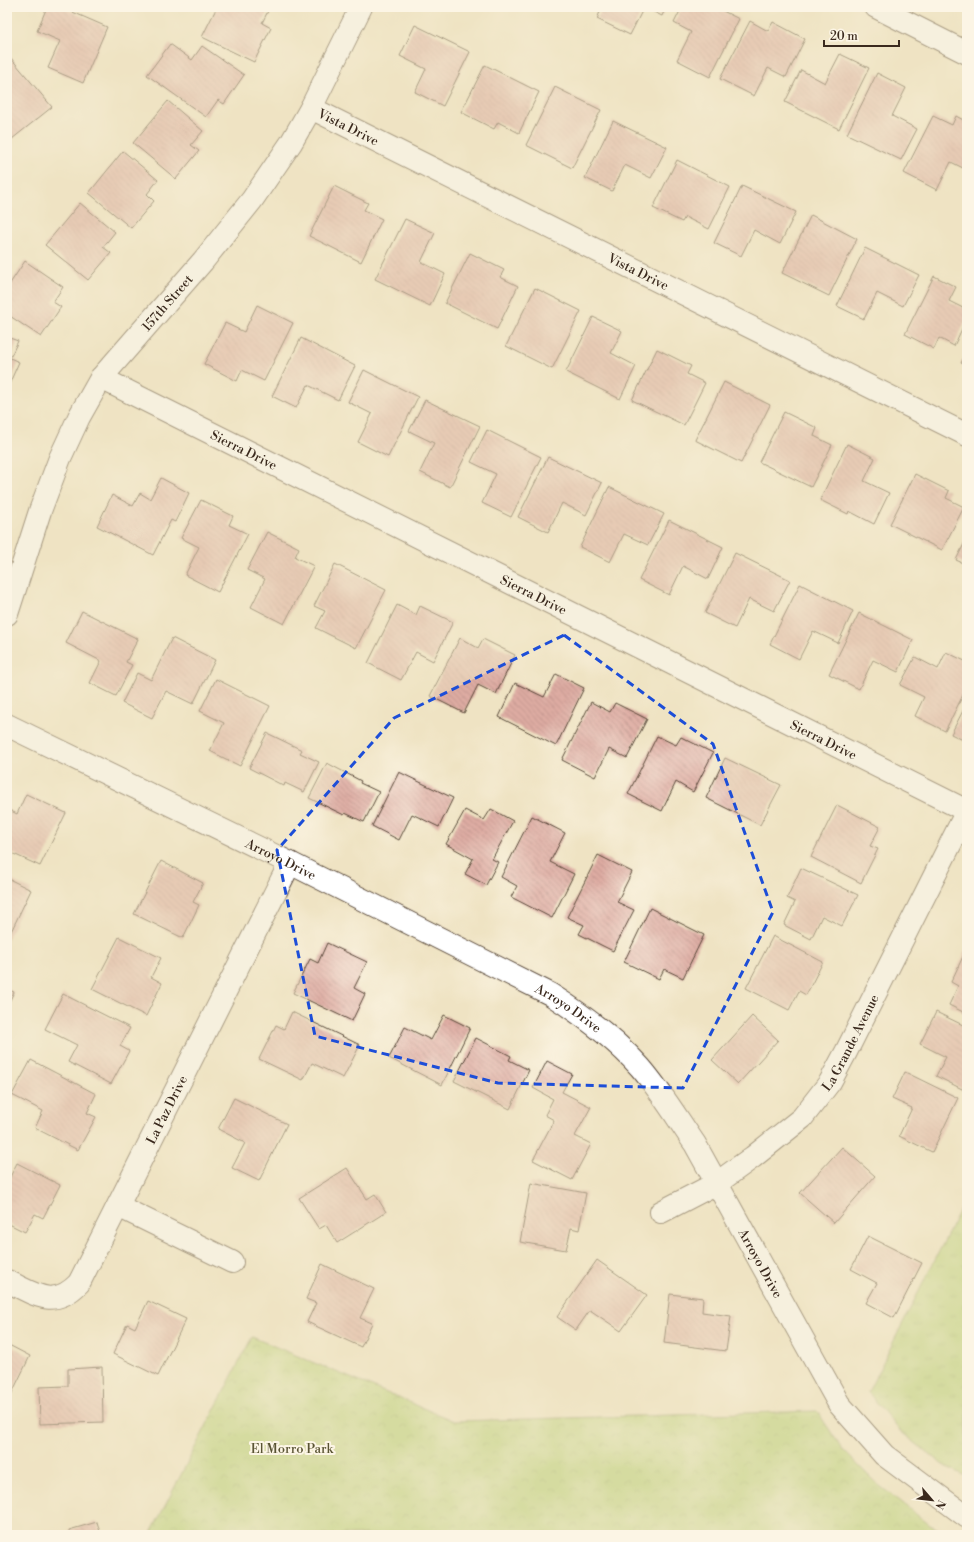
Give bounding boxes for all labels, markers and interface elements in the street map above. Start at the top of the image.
scale bar [824,22,899,48]
text: 20 m [830,29,858,44]
street label: Vista Drive [314,105,382,150]
street label: Vista Drive [604,250,672,294]
street label: 157th Street [139,271,197,335]
street label: Sierra Drive [208,427,280,474]
street label: Sierra Drive [498,572,570,619]
street label: Sierra Drive [787,717,860,764]
street label: Arroyo Drive [242,835,319,884]
street label: Arroyo Drive [531,980,605,1037]
street label: La Grande Avenue [819,991,883,1095]
street label: La Paz Drive [143,1073,191,1147]
street label: Arroyo Drive [734,1225,786,1301]
park label: El Morro Park [251,1441,335,1457]
north arrow [912,1480,952,1520]
text: N [932,1497,948,1512]

